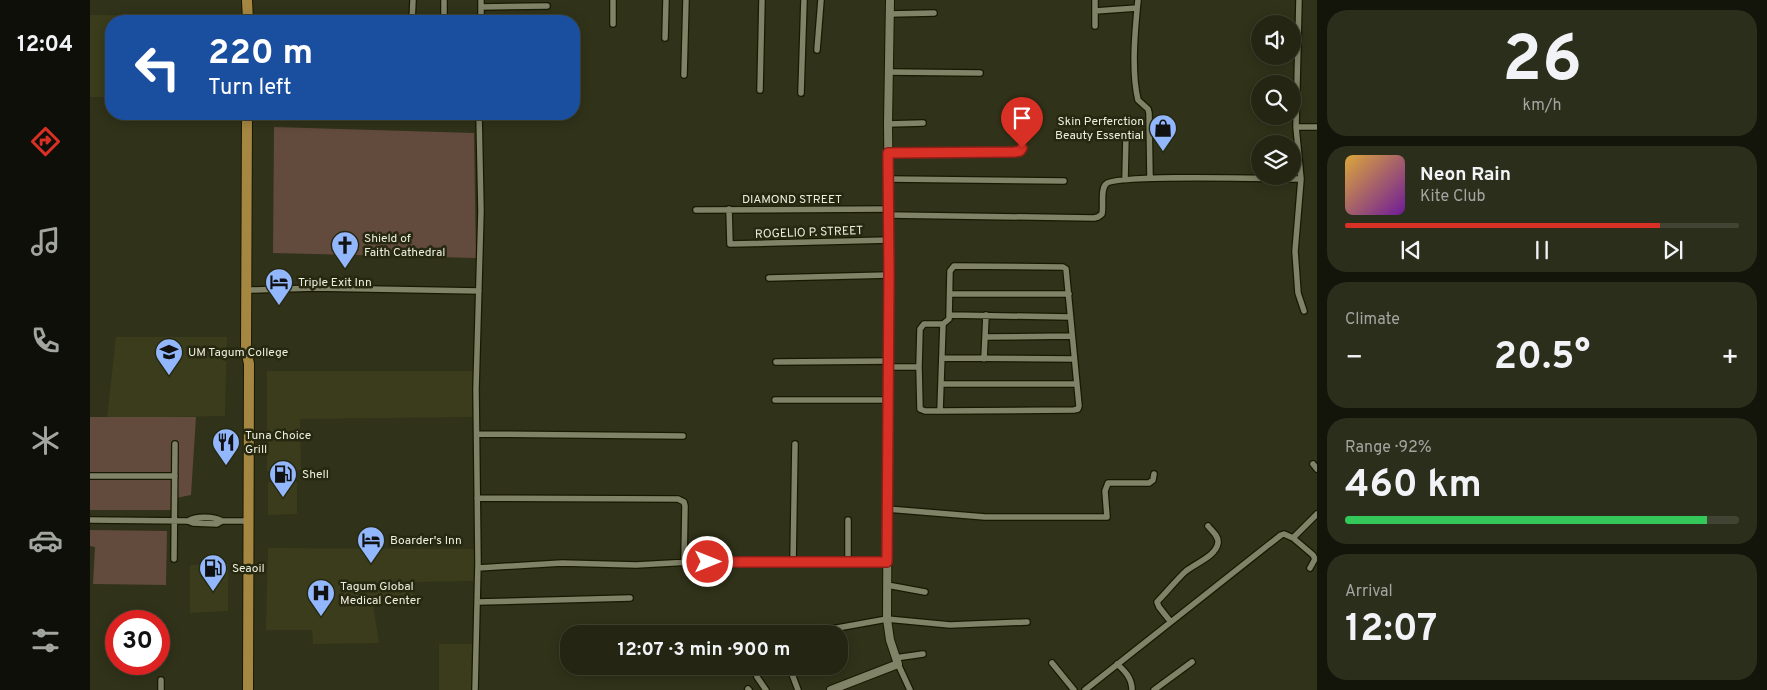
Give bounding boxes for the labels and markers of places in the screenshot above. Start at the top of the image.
pin [1001,97,1043,148]
shop icon: Skin Perferction Beauty Essential [1148,113,1178,152]
place label: Skin Perferction Beauty Essential [1055,114,1144,144]
church icon: Shield of Faith Cathedral [330,230,360,269]
place label: Shield of Faith Cathedral [364,231,445,261]
hotel icon: Triple Exit Inn [264,267,294,306]
place label: Triple Exit Inn [298,275,372,291]
school or university icon: UM Tagum College [154,337,184,376]
place label: UM Tagum College [188,345,288,361]
restaurant icon: Tuna Choice Grill [211,427,241,466]
place label: Tuna Choice Grill [245,428,311,458]
fuel station icon: Shell [268,459,298,498]
place label: Shell [302,467,329,483]
hotel icon: Boarder's Inn [356,525,386,564]
place label: Boarder's Inn [390,533,462,549]
fuel station icon: Seaoil [198,553,228,592]
place label: Seaoil [232,561,265,577]
hospital icon: Tagum Global Medical Center [306,578,336,617]
place label: Tagum Global Medical Center [340,579,421,609]

